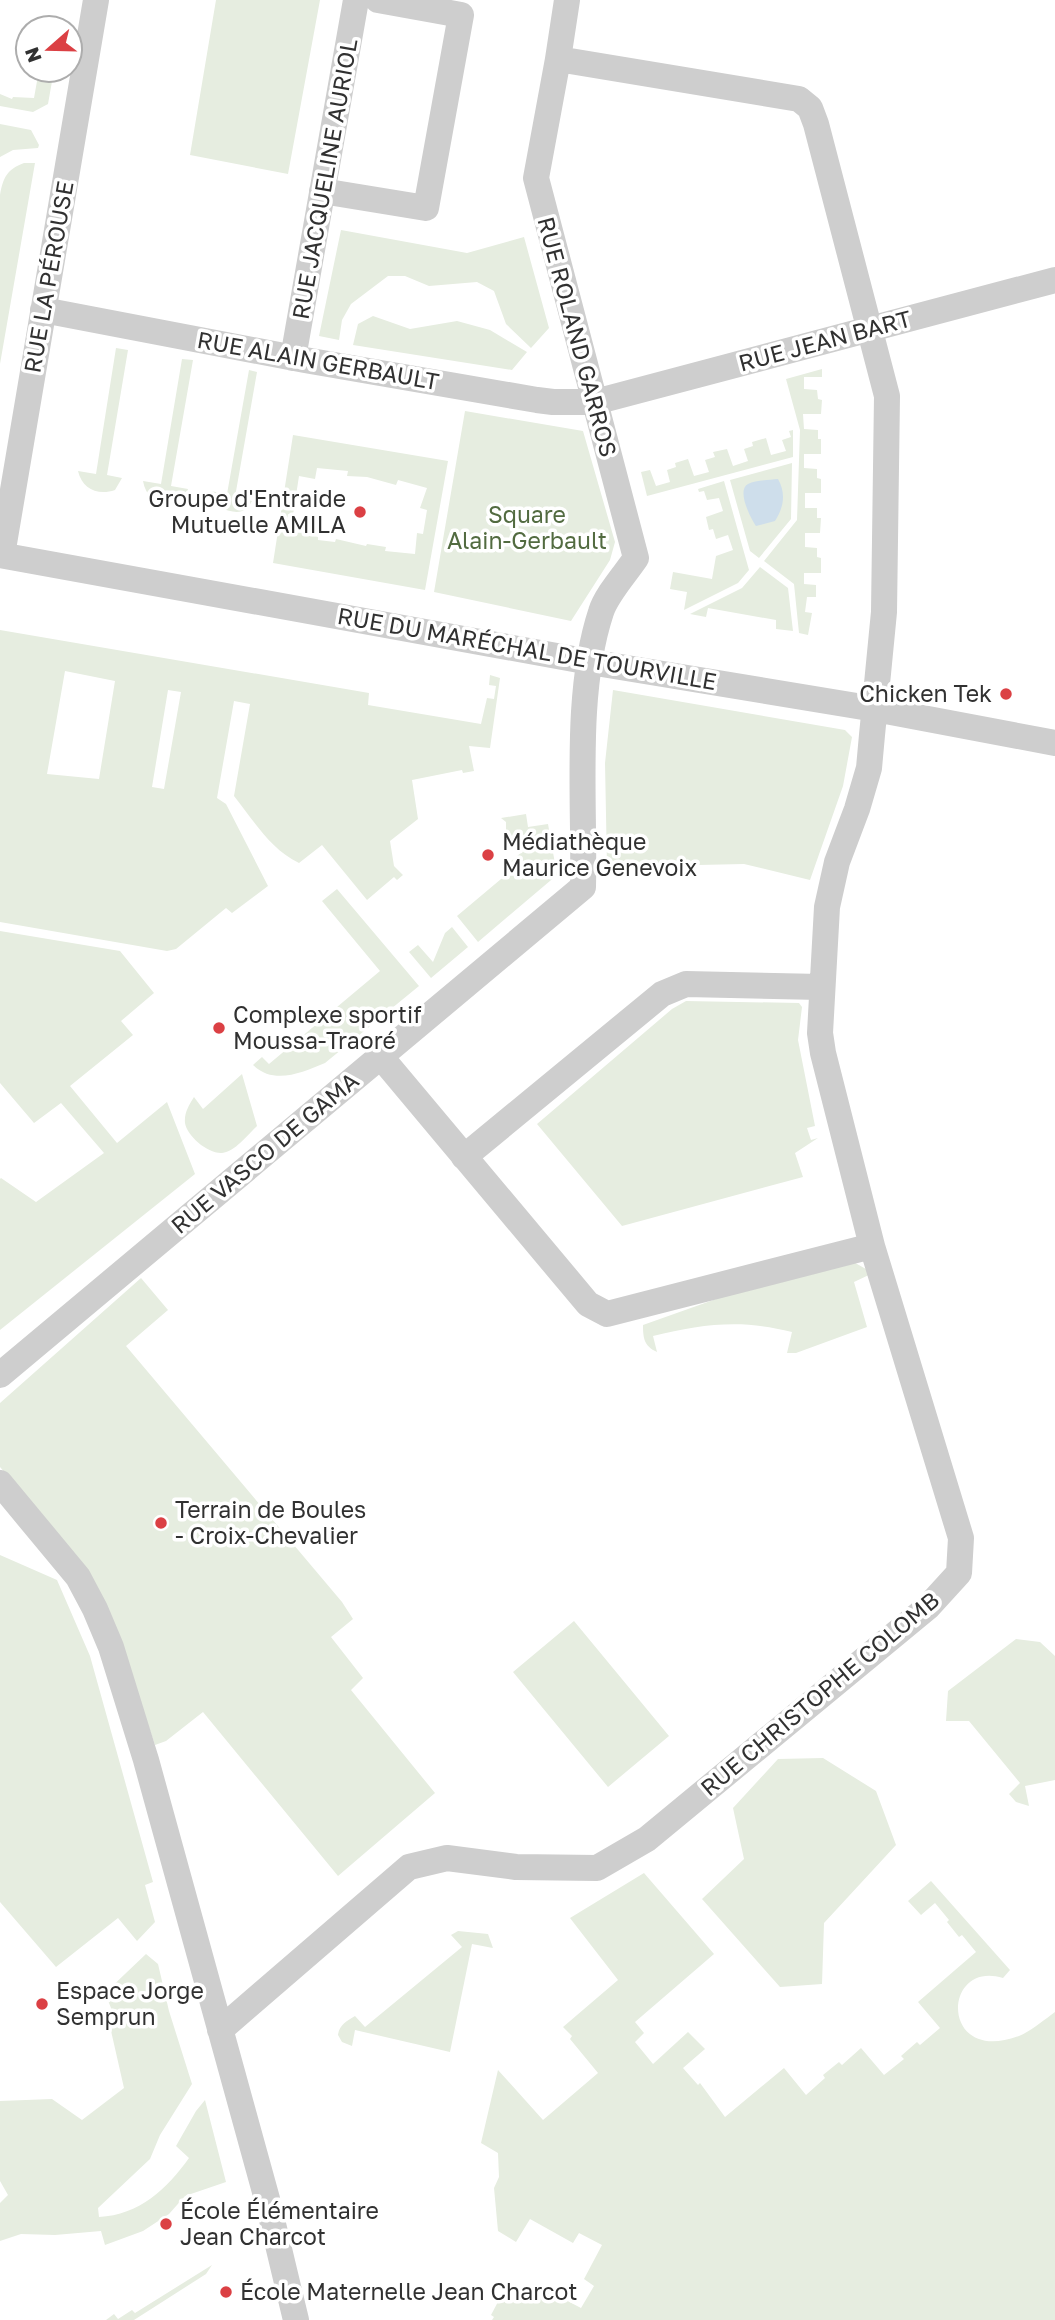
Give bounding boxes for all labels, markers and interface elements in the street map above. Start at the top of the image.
north arrow [14,14,84,84]
street label: RUE JACQUELINE AURIOL [286,36,363,321]
text: N [19,44,46,66]
street label: RUE LA PÉROUSE [17,179,79,375]
street label: RUE ROLAND GARROS [532,214,624,460]
street label: RUE JEAN BART [735,304,914,377]
street label: RUE ALAIN GERBAULT [195,325,441,395]
place label: Groupe d'Entraide Mutuelle AMILA [148,484,346,538]
park label: Square Alain-Gerbault [447,500,607,554]
marker: Groupe d'Entraide Mutuelle AMILA [352,504,368,520]
street label: RUE DU MARÉCHAL DE TOURVILLE [336,601,719,695]
place label: Chicken Tek [859,679,992,707]
marker: Chicken Tek [998,686,1014,702]
place label: Médiathèque Maurice Genevoix [502,827,697,881]
marker: Médiathèque Maurice Genevoix [480,847,496,863]
place label: Complexe sportif Moussa-Traoré [233,1000,422,1054]
marker: Complexe sportif Moussa-Traoré [211,1020,227,1036]
street label: RUE VASCO DE GAMA [165,1066,364,1239]
place label: Terrain de Boules - Croix-Chevalier [175,1495,366,1549]
marker: Terrain de Boules - Croix-Chevalier [153,1515,169,1531]
street label: RUE CHRISTOPHE COLOMB [694,1585,944,1801]
place label: Espace Jorge Semprun [56,1976,204,2030]
marker: Espace Jorge Semprun [34,1996,50,2012]
place label: École Élémentaire Jean Charcot [180,2196,379,2250]
marker: École Élémentaire Jean Charcot [158,2216,174,2232]
place label: École Maternelle Jean Charcot [240,2277,578,2305]
marker: École Maternelle Jean Charcot [218,2284,234,2300]

